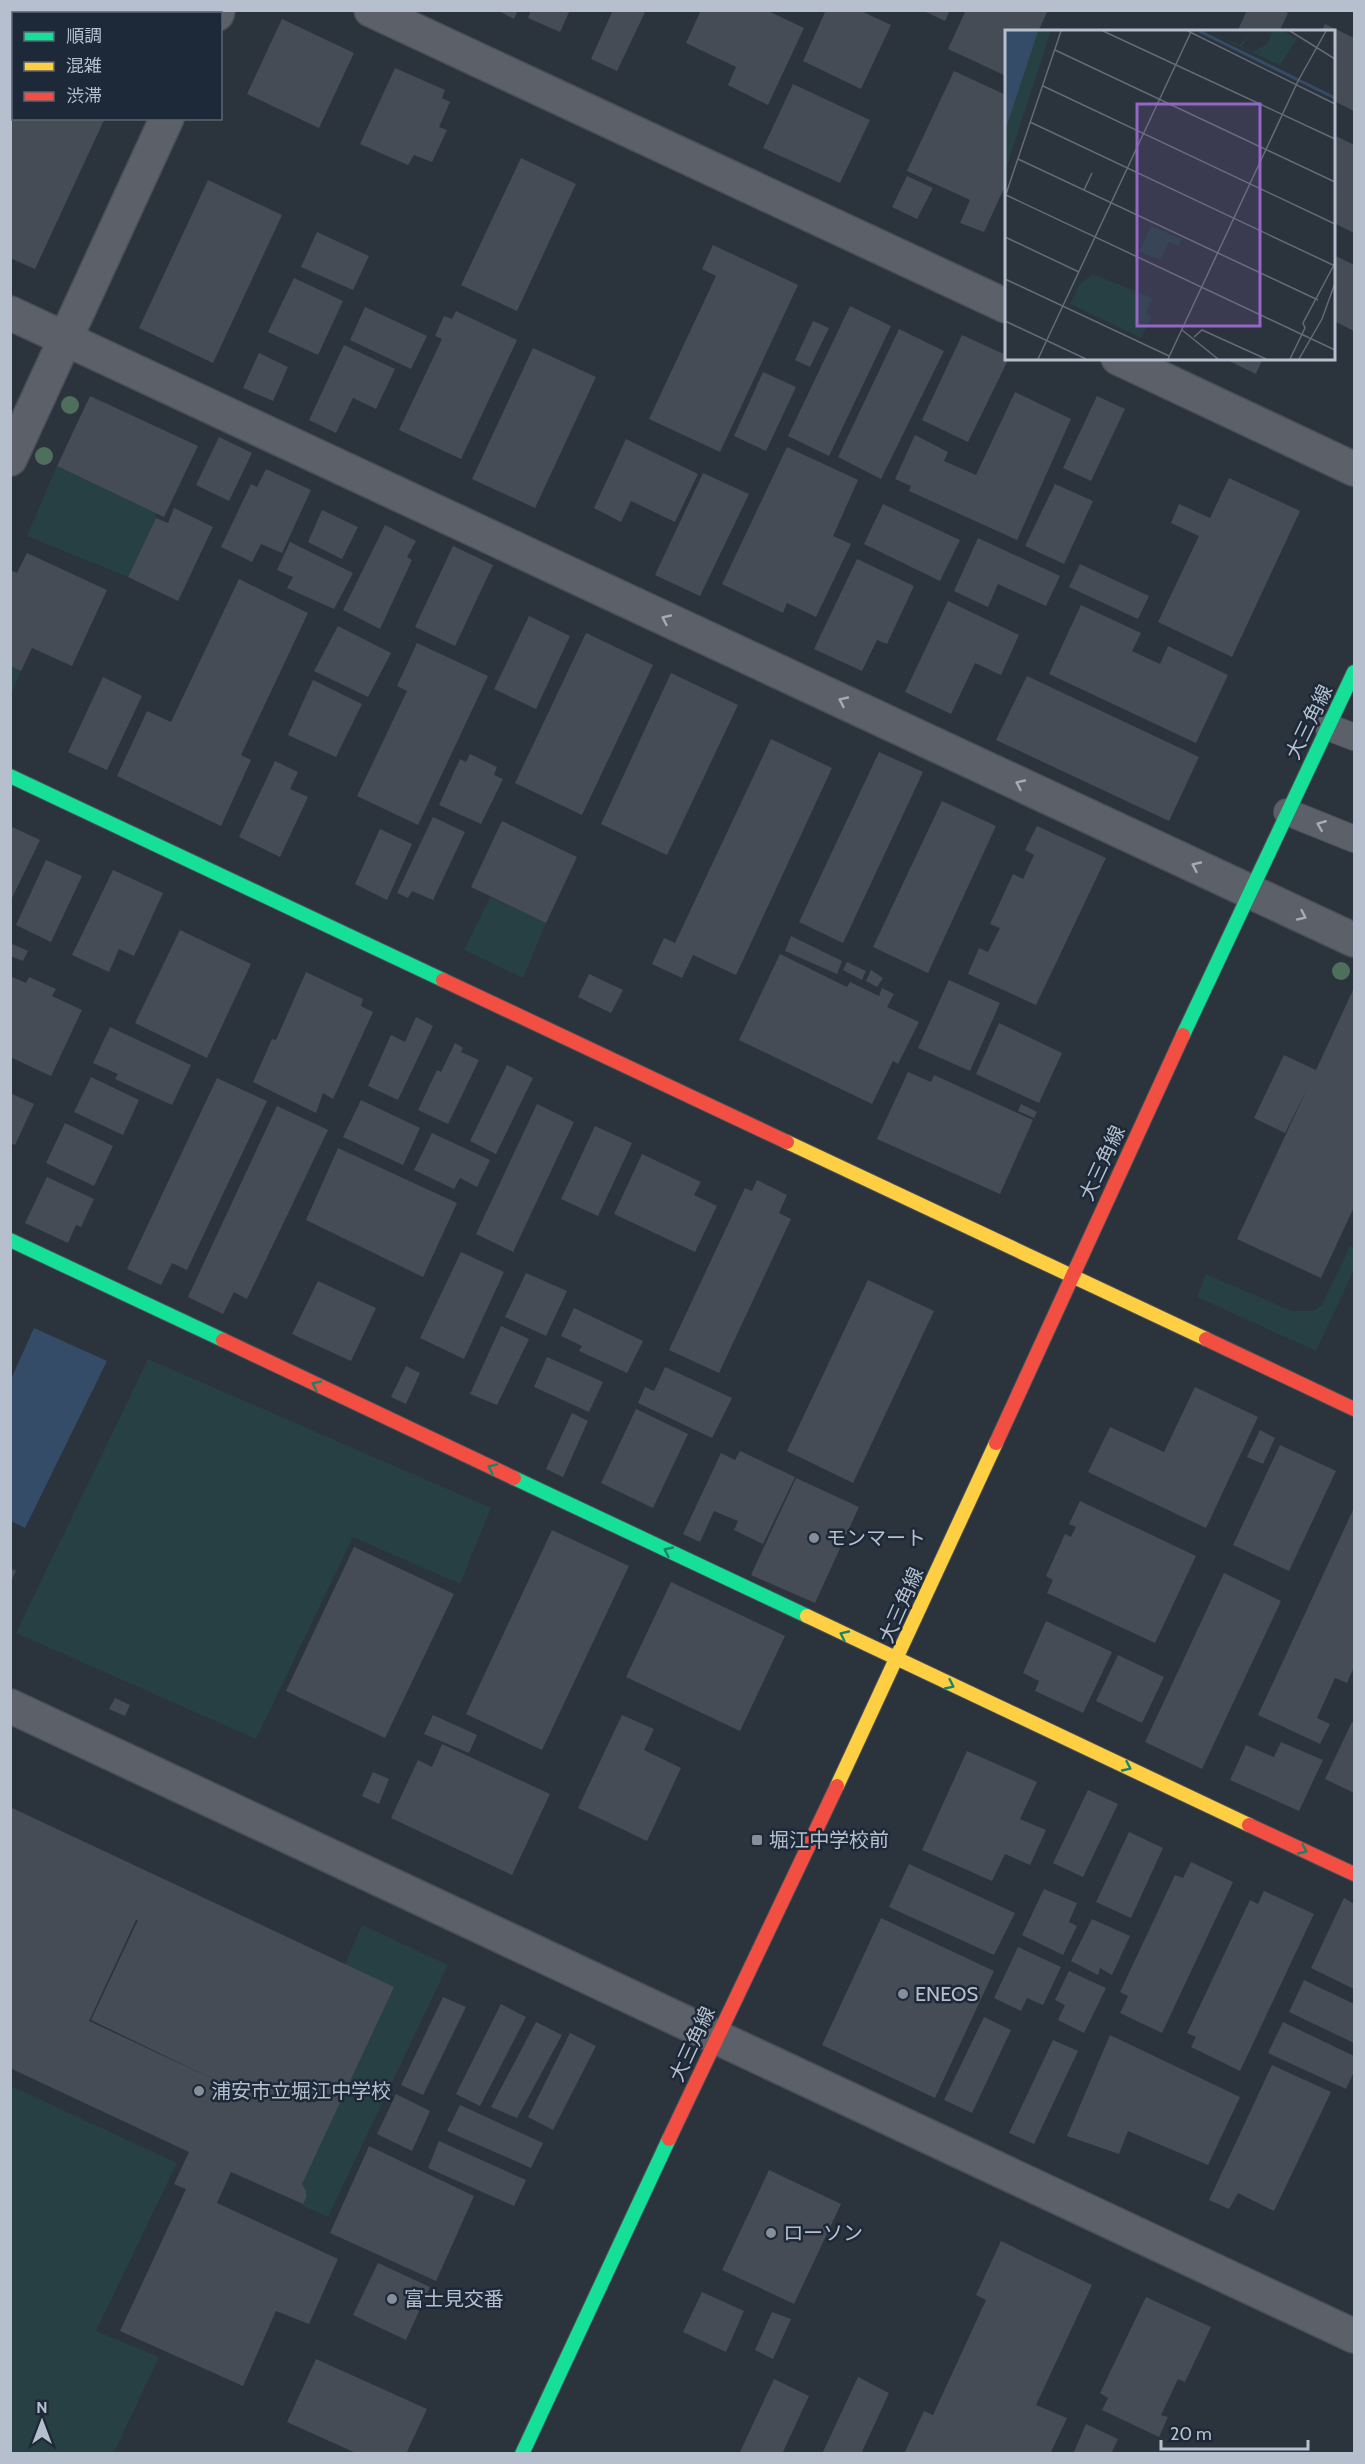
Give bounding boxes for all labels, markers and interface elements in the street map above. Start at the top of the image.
legend [12,12,222,120]
text: 順調 [66,25,102,47]
inset map [1005,30,1335,360]
text: 混雑 [66,55,102,77]
text: 渋滞 [66,85,102,107]
one-way arrow [662,614,673,626]
street label: 大三角線 [1281,681,1337,763]
one-way arrow [839,697,850,709]
one-way arrow [1015,779,1026,791]
one-way arrow [1316,820,1327,833]
one-way arrow [1192,862,1203,874]
one-way arrow [1296,908,1307,920]
street label: 大三角線 [1074,1122,1130,1204]
one-way arrow [311,1380,322,1392]
one-way arrow [487,1464,498,1476]
place label: モンマート [826,1526,926,1550]
marker: モンマート [807,1531,821,1545]
one-way arrow [664,1547,675,1559]
street label: 大三角線 [874,1564,928,1646]
one-way arrow [840,1630,851,1642]
one-way arrow [944,1677,955,1689]
one-way arrow [1120,1760,1131,1772]
place label: 堀江中学校前 [769,1828,889,1852]
marker: 堀江中学校前 [750,1833,764,1847]
one-way arrow [1297,1843,1308,1855]
place label: ENEOS [915,1982,978,2006]
marker: ENEOS [896,1987,910,2001]
street label: 大三角線 [664,2003,720,2085]
place label: 浦安市立堀江中学校 [211,2079,391,2103]
marker: 浦安市立堀江中学校 [192,2084,206,2098]
place label: ローソン [783,2221,863,2245]
marker: ローソン [764,2226,778,2240]
place label: 富士見交番 [404,2287,504,2311]
marker: 富士見交番 [385,2292,399,2306]
north arrow [12,2392,72,2452]
text: N [36,2398,48,2417]
scale bar [1161,2413,1308,2451]
text: 20 m [1170,2423,1212,2445]

